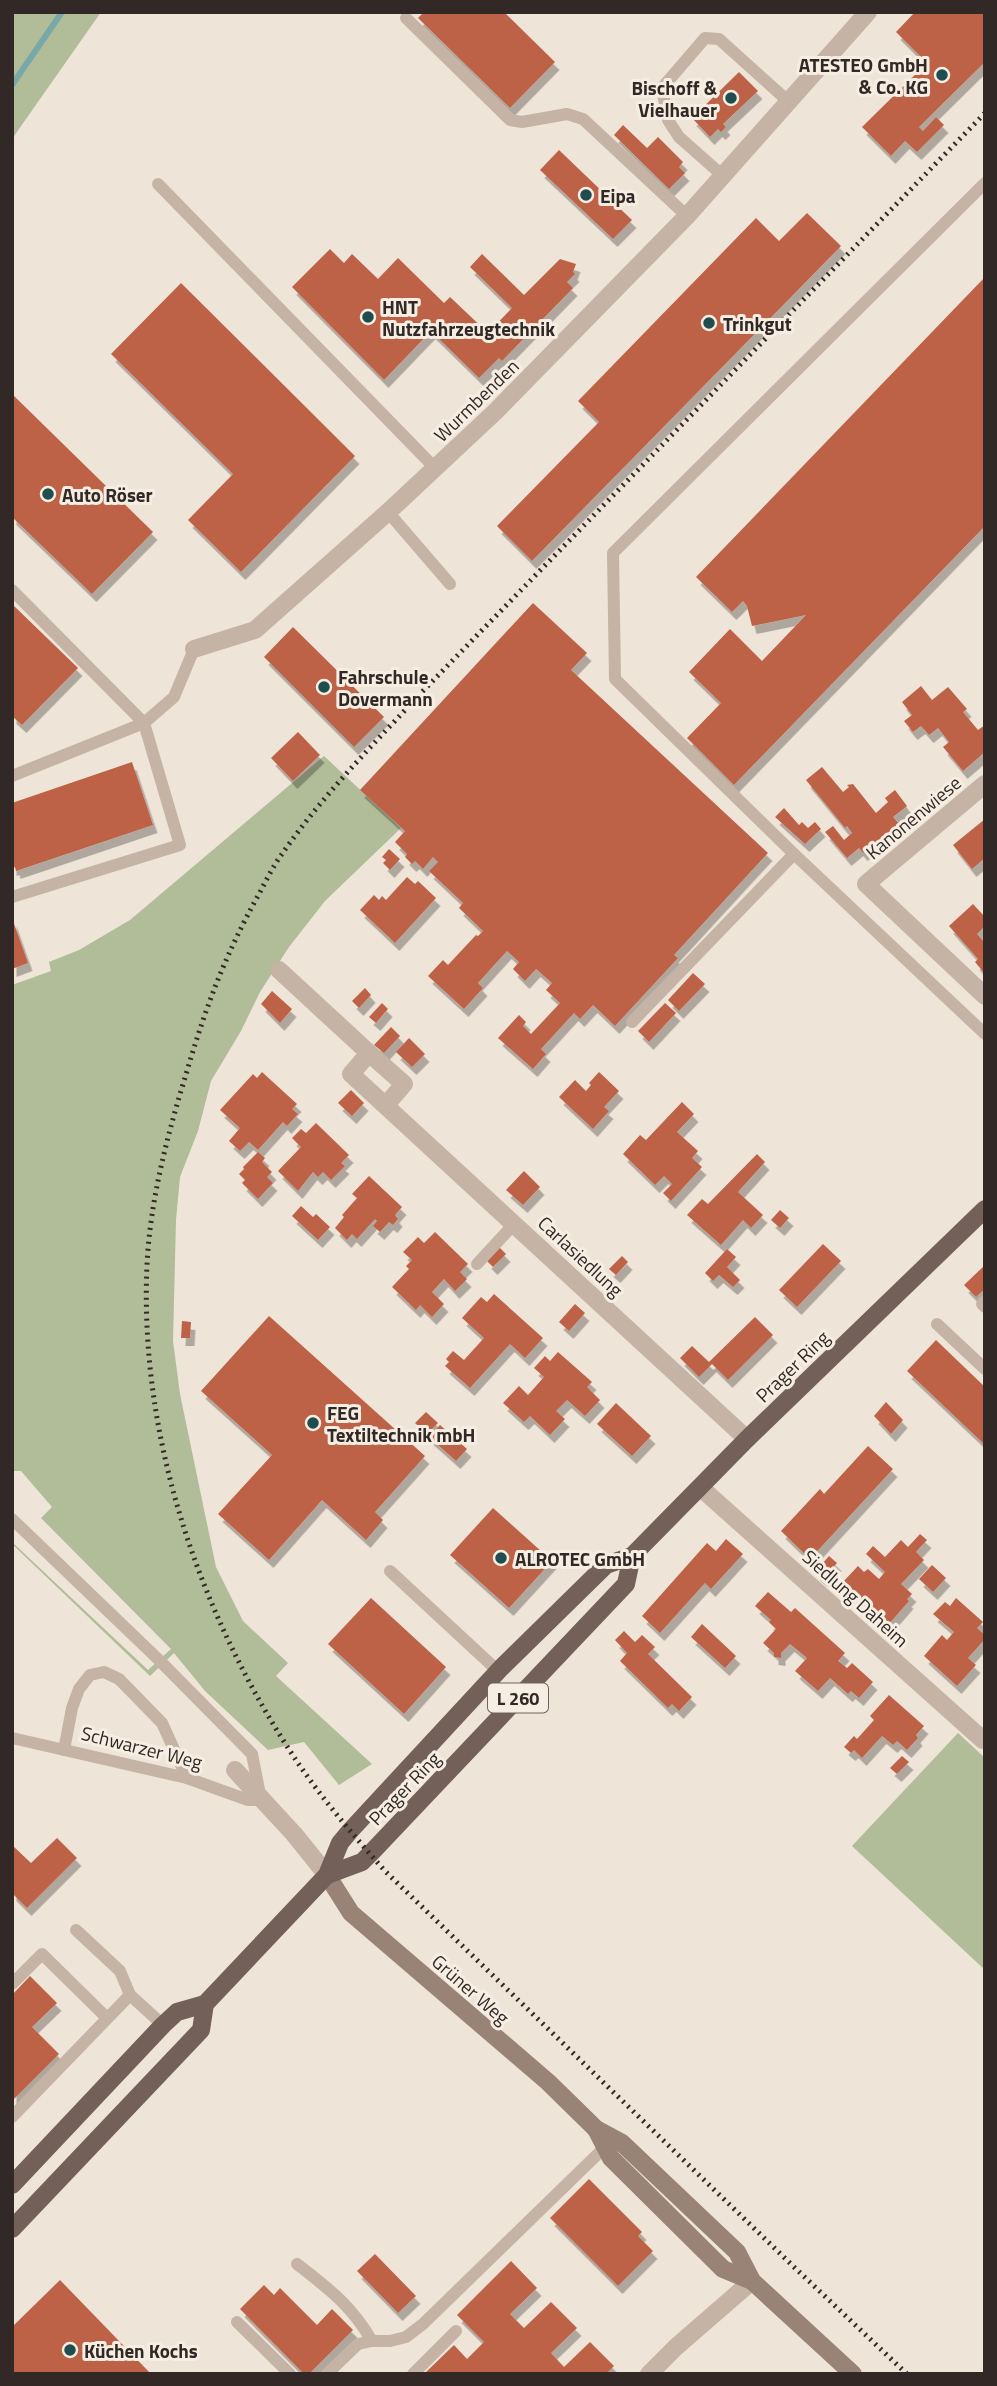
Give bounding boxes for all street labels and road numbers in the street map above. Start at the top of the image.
street label: Wurmbenden [427,352,525,448]
street label: Kanonenwiese [859,768,967,866]
street label: Carlasiedlung [532,1209,630,1303]
street label: Prager Ring [748,1323,836,1409]
street label: Siedlung Daheim [796,1542,916,1654]
road number: L 260 [488,1684,548,1713]
street label: Schwarzer Weg [78,1718,206,1776]
street label: Prager Ring [361,1744,447,1832]
street label: Grüner Weg [426,1947,516,2031]

